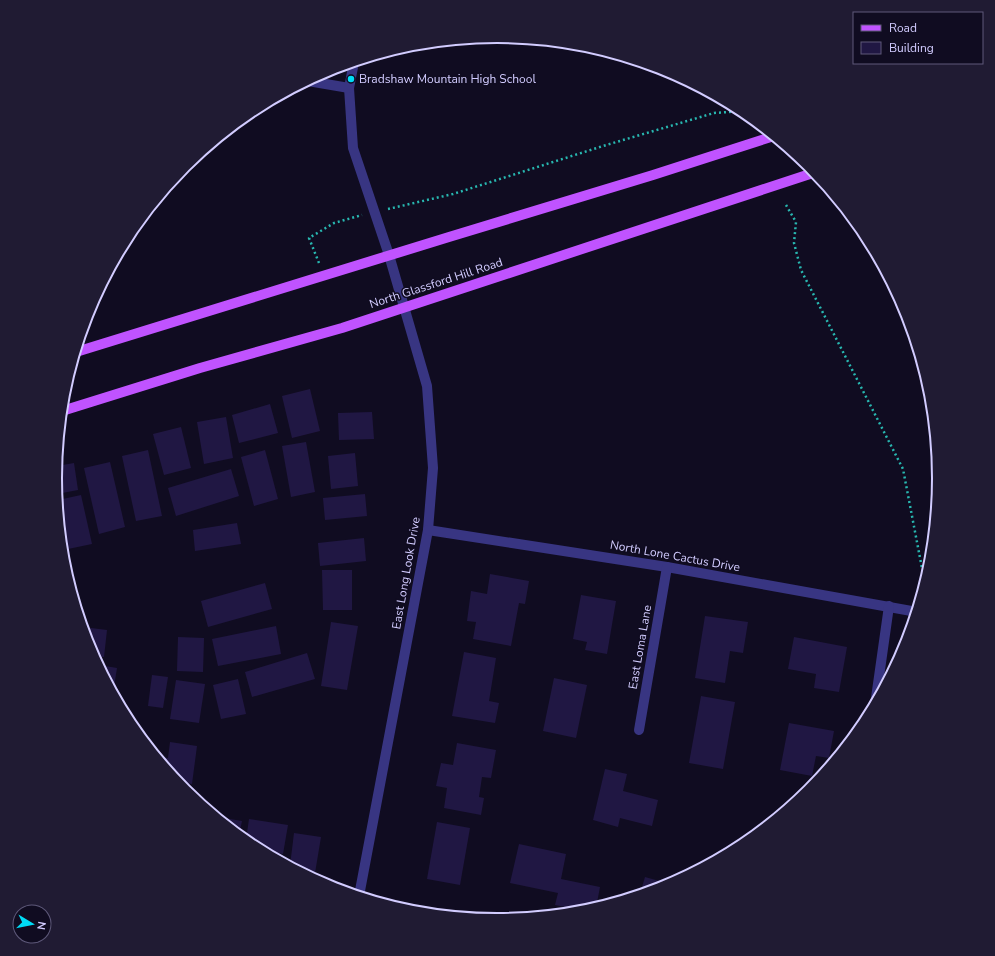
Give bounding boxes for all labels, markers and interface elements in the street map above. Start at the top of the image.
legend [853,12,983,64]
text: Road [889,20,917,36]
text: Building [889,40,934,56]
place label: Bradshaw Mountain High School [359,71,536,87]
marker: Bradshaw Mountain High School [346,74,356,84]
street label: North Glassford Hill Road [367,254,505,312]
street label: East Long Look Drive [388,516,424,630]
street label: North Lone Cactus Drive [609,537,741,575]
street label: East Loma Lane [625,604,655,690]
north arrow [12,904,52,944]
text: N [33,920,49,931]

